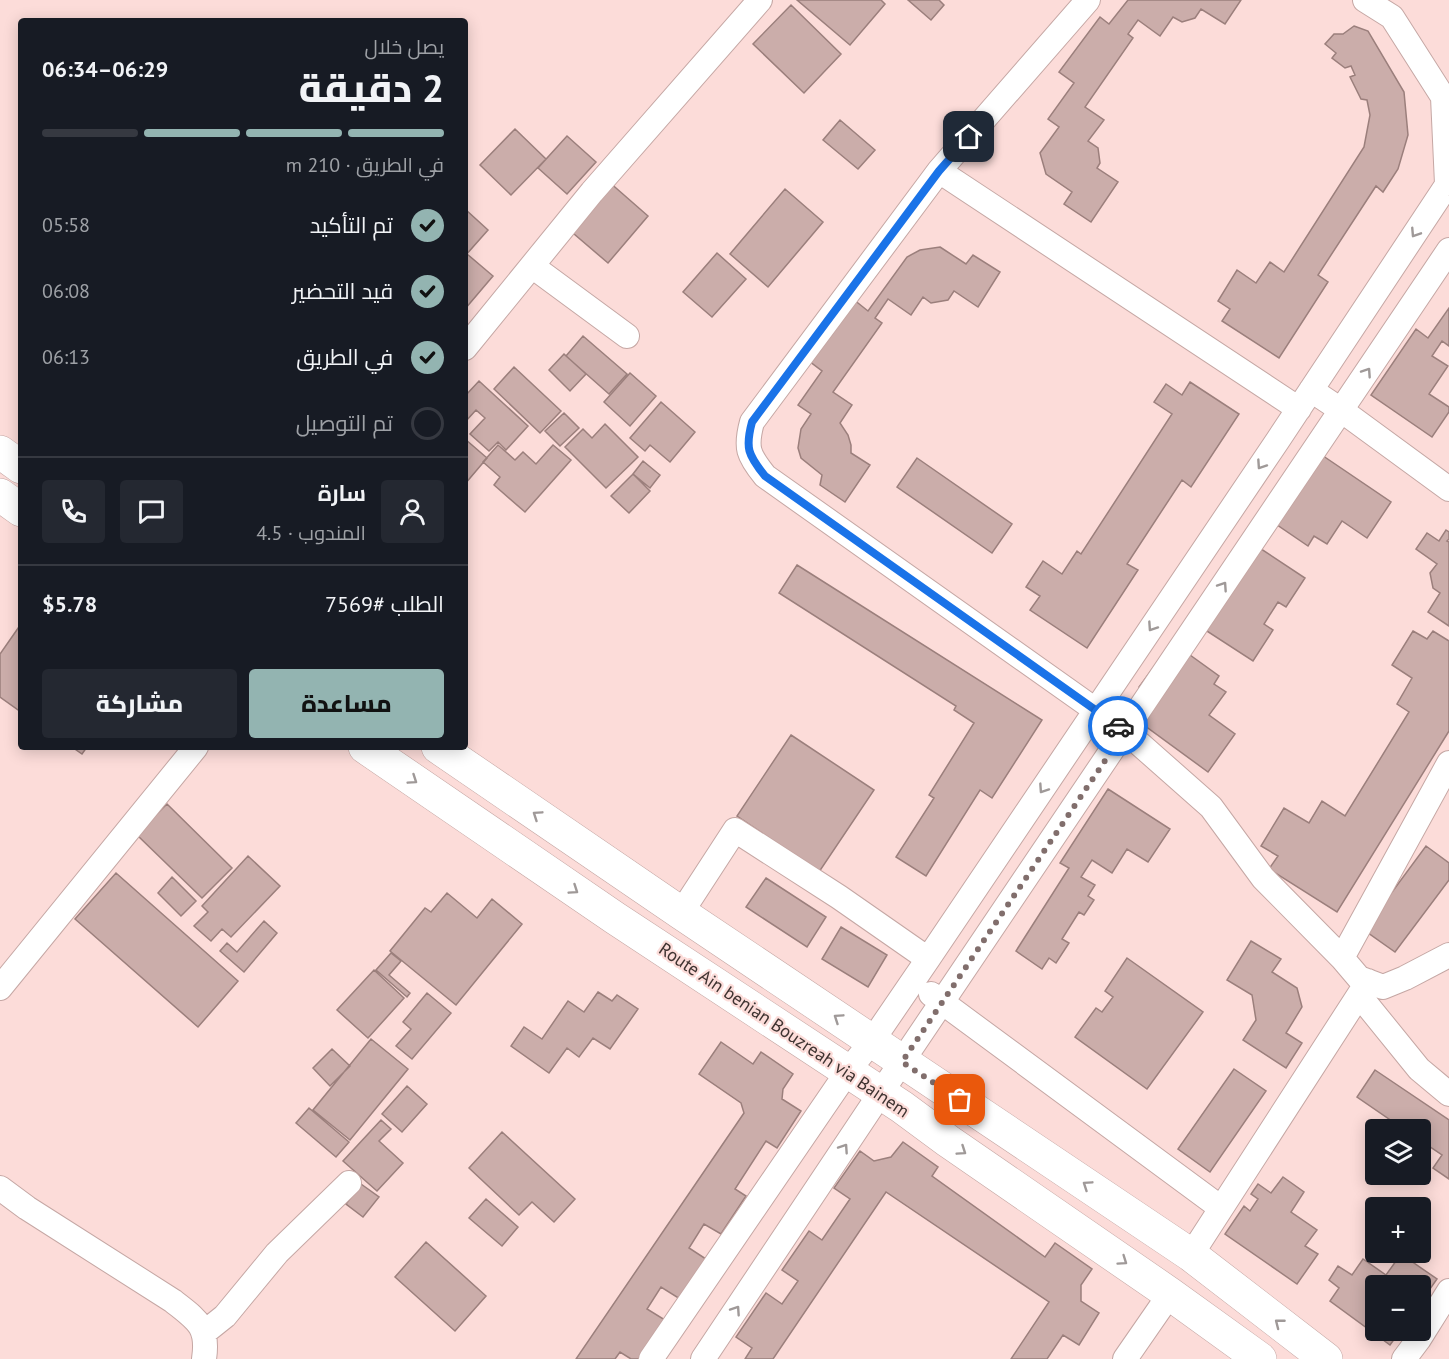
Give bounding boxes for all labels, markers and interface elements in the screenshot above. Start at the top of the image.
text: يصل خلال [364,34,444,60]
text: 06:29–06:34 [42,55,168,83]
text: 2 دقيقة [299,62,444,113]
pin [943,111,994,162]
icon: home [952,120,985,153]
text: في الطريق · 210 m [286,152,444,178]
icon: check [411,209,444,242]
text: تم التأكيد [310,211,393,239]
text: 05:58 [42,212,90,238]
one-way arrow [1411,226,1422,237]
icon: check [411,275,444,308]
text: قيد التحضير [292,277,393,305]
text: 06:08 [42,278,90,304]
icon: check [411,341,444,374]
text: في الطريق [296,343,393,371]
text: 06:13 [42,344,90,370]
one-way arrow [1360,367,1371,378]
text: تم التوصيل [296,409,393,437]
one-way arrow [1257,459,1268,470]
text: سارة [318,479,366,507]
button: phone [42,480,105,543]
button: chat [120,480,183,543]
button: person [381,480,444,543]
text: المندوب · 4.5 [256,520,366,546]
one-way arrow [1216,581,1227,592]
text: $5.78 [42,590,97,618]
text: الطلب #7569 [325,590,444,618]
one-way arrow [1148,621,1159,632]
button: مشاركة [42,669,237,738]
button: مساعدة [249,669,444,738]
courier [1088,696,1148,756]
icon: car [1102,710,1135,743]
one-way arrow [406,773,417,784]
one-way arrow [1039,782,1050,793]
one-way arrow [533,811,544,822]
one-way arrow [568,882,578,894]
street label: Route Ain benian Bouzreah via Bainem [655,937,914,1122]
one-way arrow [833,1014,844,1025]
pin [934,1074,985,1125]
icon: bag [943,1083,976,1116]
map controls [1365,1119,1431,1341]
button: layers [1365,1119,1431,1185]
one-way arrow [837,1144,848,1155]
one-way arrow [955,1144,966,1155]
one-way arrow [1083,1181,1094,1192]
button: + [1365,1197,1431,1263]
one-way arrow [1116,1254,1127,1265]
button: − [1365,1275,1431,1341]
one-way arrow [729,1306,740,1317]
one-way arrow [1275,1320,1286,1331]

